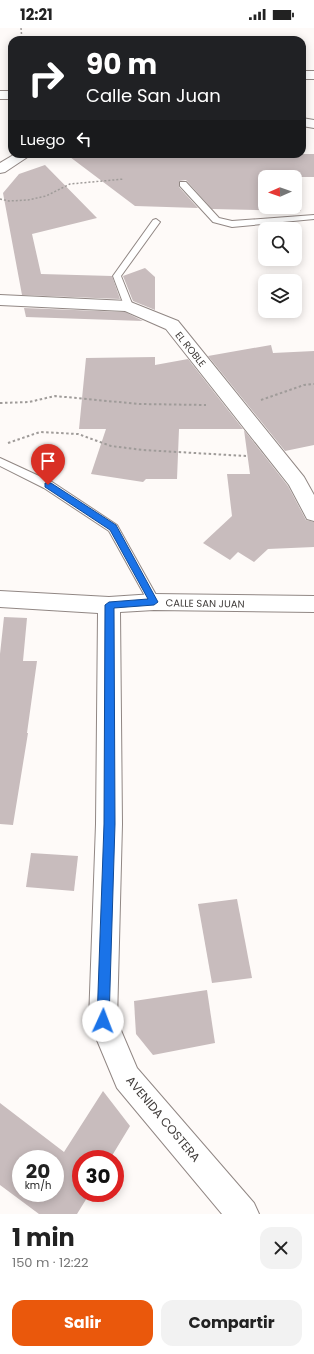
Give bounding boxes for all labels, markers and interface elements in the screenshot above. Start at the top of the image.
text: 12:21 [20,4,53,25]
text: 90 m [86,45,157,84]
icon: right [20,52,72,104]
text: Calle San Juan [86,83,221,108]
icon: left [73,128,95,150]
text: Luego [20,129,65,150]
north arrow [258,170,302,214]
map controls [258,170,302,318]
button: search [258,222,302,266]
button: layers [258,274,302,318]
street label: EL ROBLE [172,328,210,370]
pin [31,444,65,485]
icon: arrive [37,450,59,472]
street label: CALLE SAN JUAN [165,595,245,612]
position arrow [82,1000,124,1042]
street label: AVENIDA COSTERA [122,1072,204,1165]
speed limit sign: 30 [72,1150,124,1202]
text: 20 [26,1157,50,1185]
text: km/h [25,1178,51,1193]
text: 1 min [12,1221,75,1254]
button: close [260,1227,302,1269]
text: 150 m · 12:22 [12,1253,88,1272]
button: Salir [12,1300,153,1346]
button: Compartir [161,1300,302,1346]

